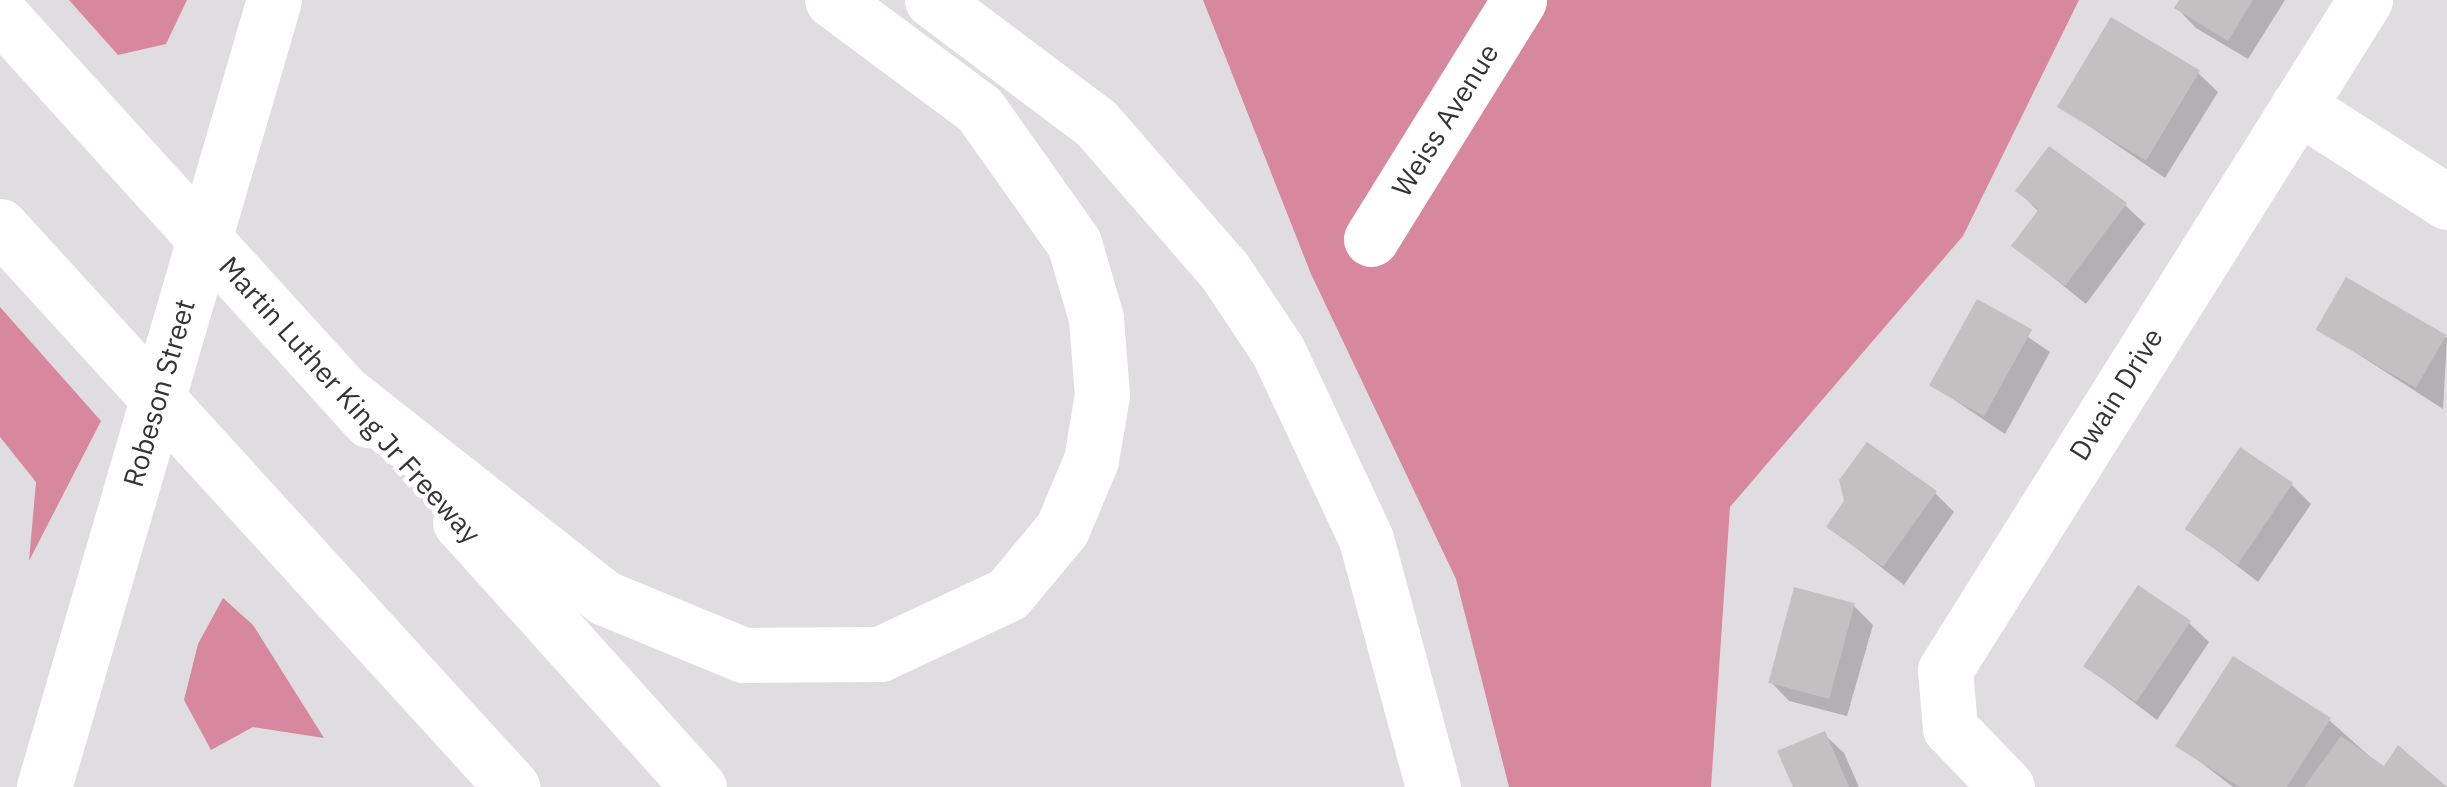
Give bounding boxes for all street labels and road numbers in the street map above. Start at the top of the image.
street label: Weiss Avenue [1385,37,1505,203]
street label: Martin Luther King Jr Freeway [212,250,488,550]
street label: Robeson Street [116,295,202,491]
street label: Dwain Drive [2062,322,2170,466]

